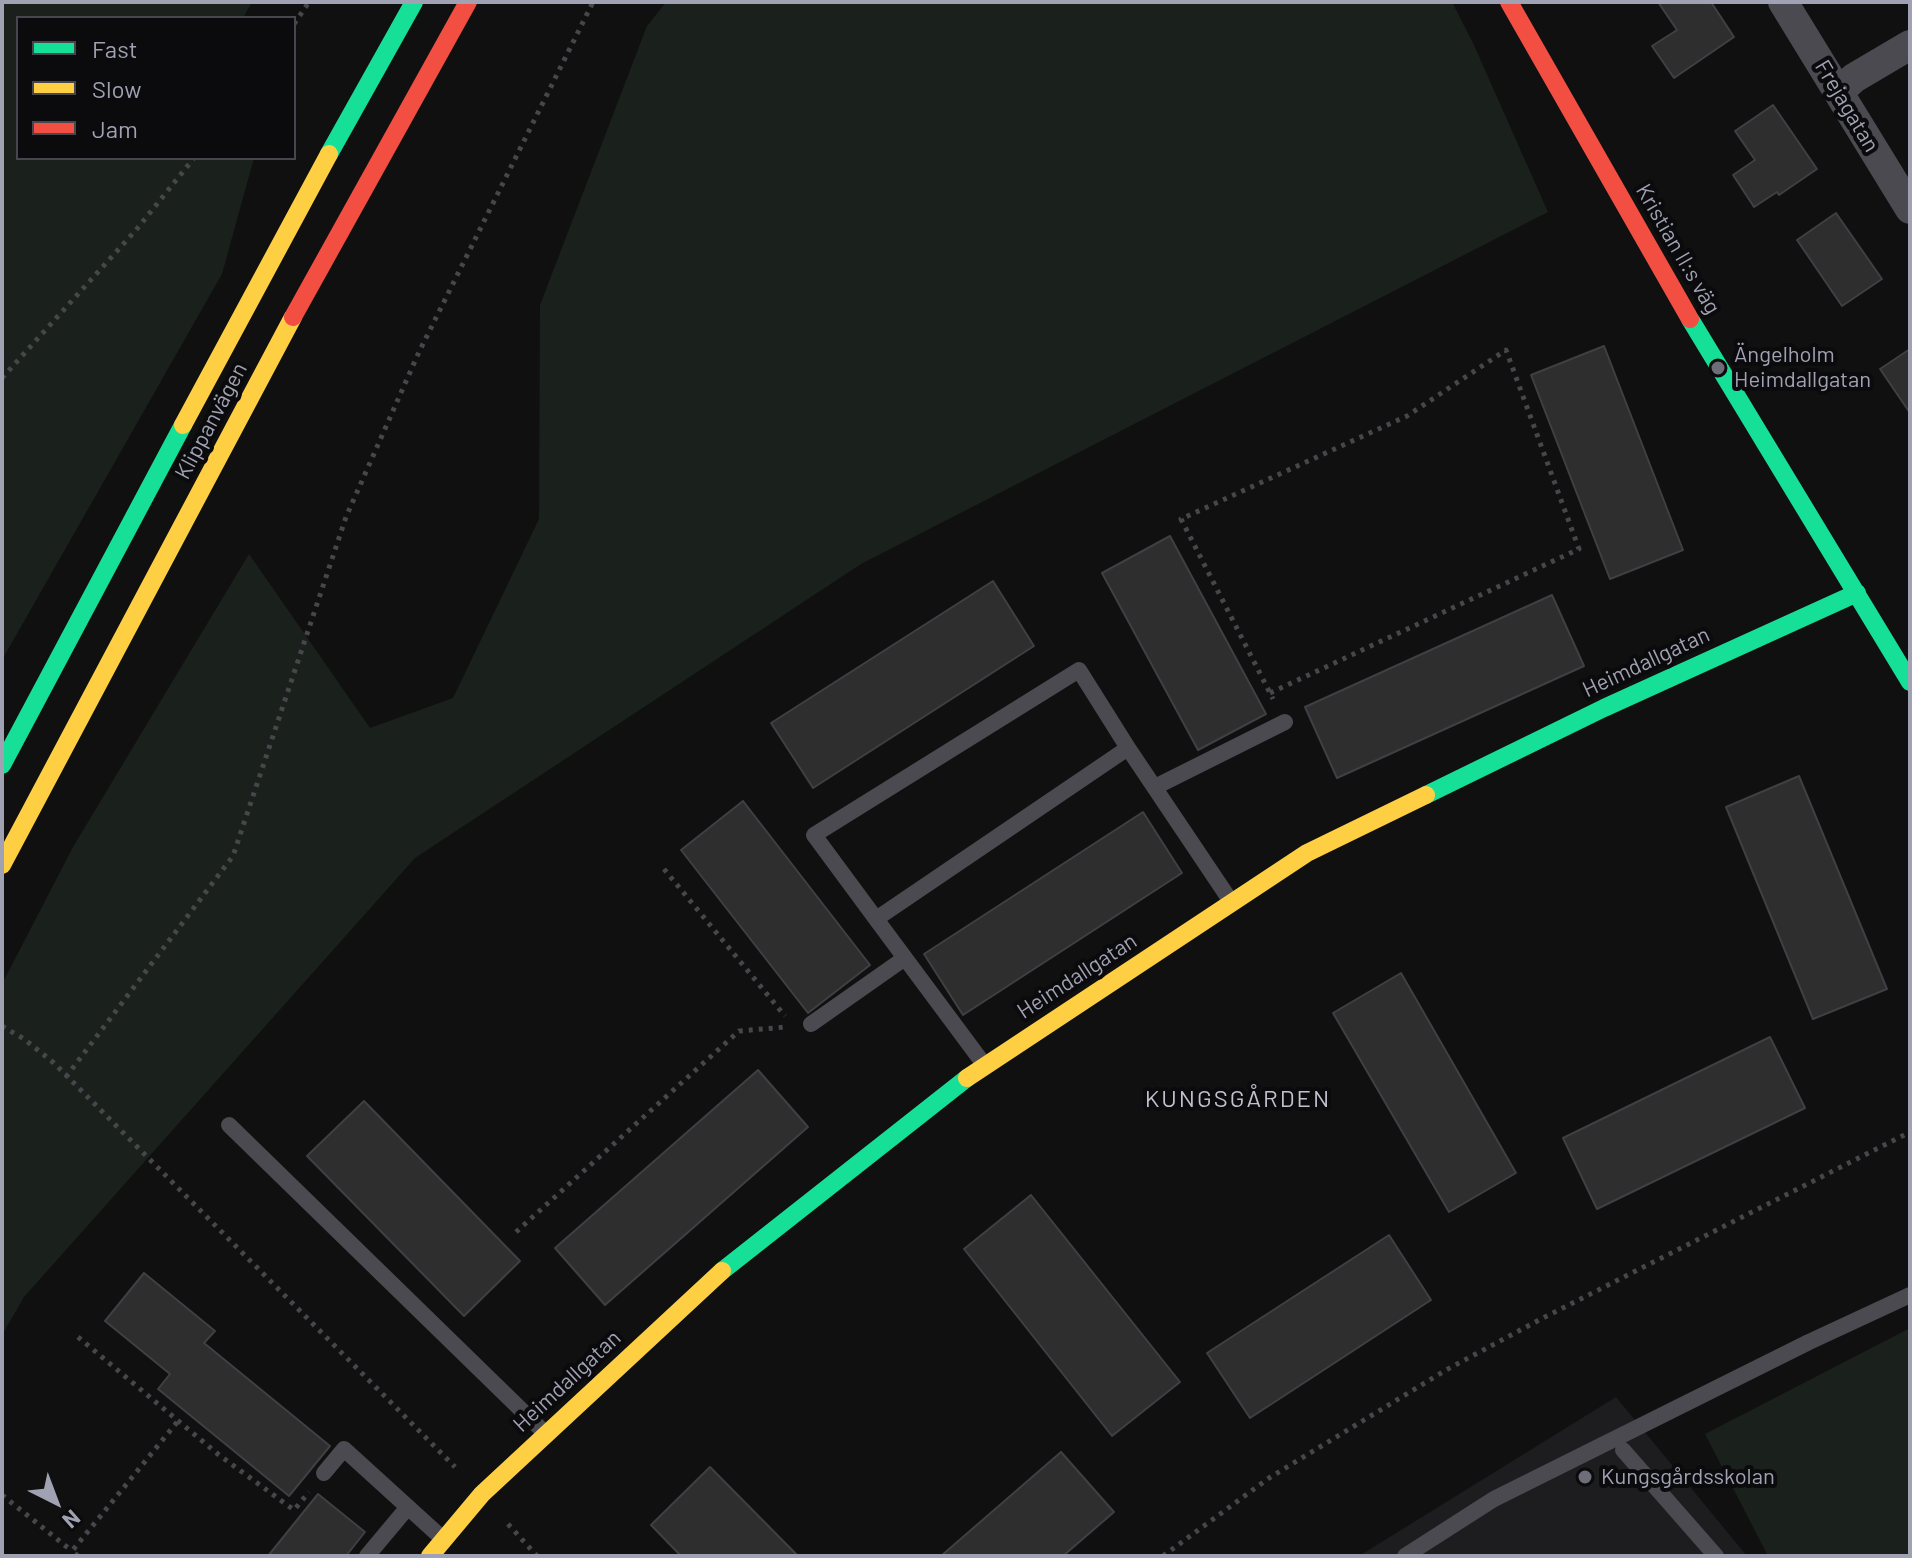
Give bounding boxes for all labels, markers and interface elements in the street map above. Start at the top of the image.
legend [16,16,296,160]
text: Fast [92,34,137,63]
street label: Frejagatan [1809,55,1885,157]
text: Slow [92,74,141,103]
text: Jam [92,114,138,143]
street label: Kristian II:s väg [1630,179,1726,319]
place label: Ängelholm Heimdallgatan [1734,342,1871,394]
street label: Klippanvägen [169,358,253,484]
marker: Ängelholm Heimdallgatan [1709,359,1727,377]
street label: Heimdallgatan [1578,621,1714,703]
street label: Heimdallgatan [1012,928,1142,1024]
district label: KUNGSGÅRDEN [1145,1085,1331,1113]
street label: Heimdallgatan [508,1325,626,1437]
north arrow [16,1462,96,1542]
place label: Kungsgårdsskolan [1601,1464,1775,1490]
marker: Kungsgårdsskolan [1576,1468,1594,1486]
text: N [58,1505,86,1534]

